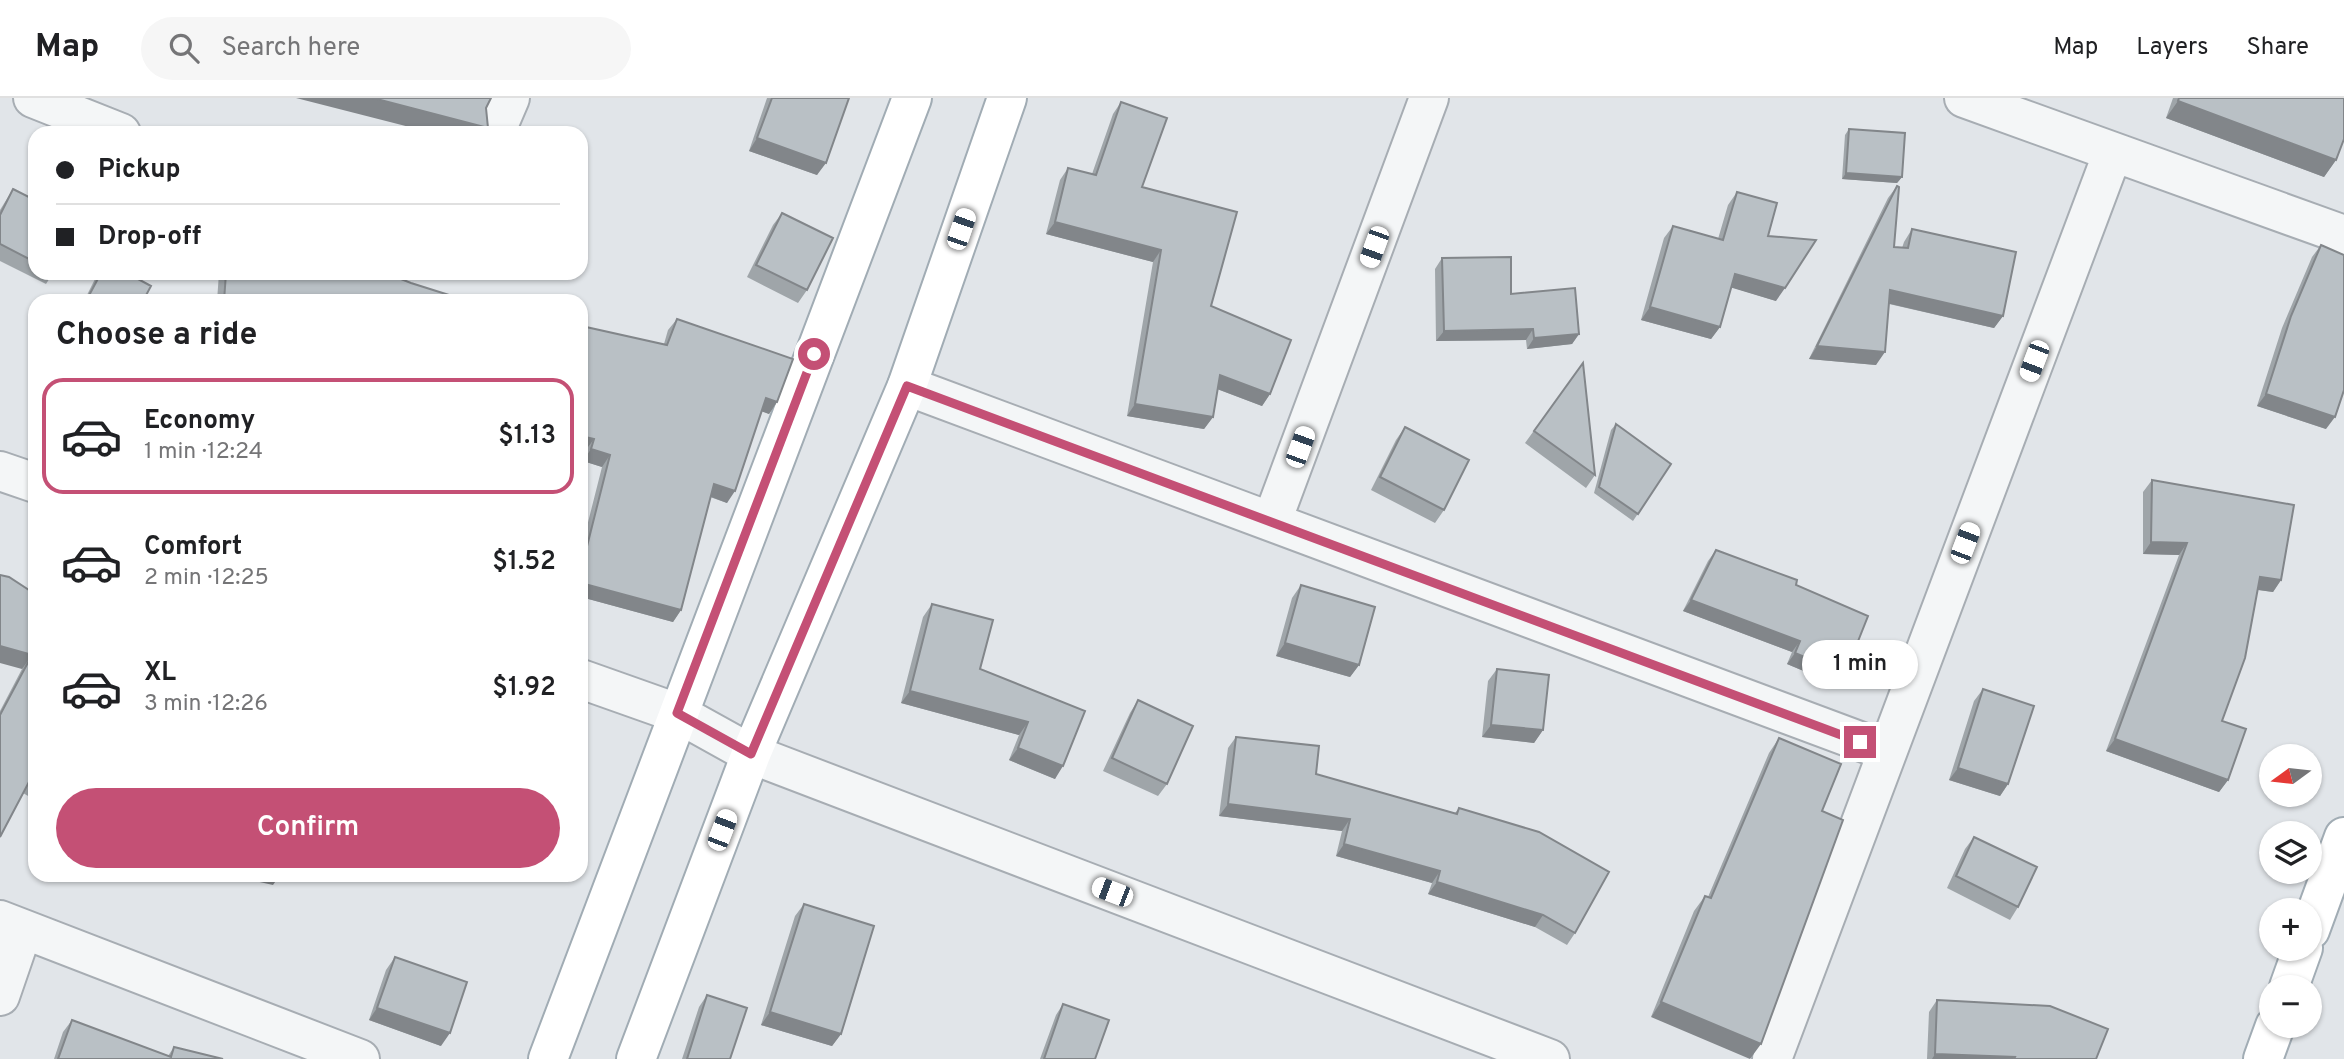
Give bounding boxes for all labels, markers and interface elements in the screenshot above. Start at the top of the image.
search box [141,17,631,80]
text: Map [35,27,99,69]
icon: search [165,29,203,67]
text: Search here [221,32,360,65]
text: Map [2053,33,2098,63]
text: Layers [2136,33,2208,63]
text: Share [2246,33,2309,63]
text: Pickup [98,154,181,187]
car [945,206,978,252]
text: Drop-off [98,221,201,254]
car [1357,224,1392,270]
text: Choose a ride [56,316,257,356]
route start [798,338,830,370]
car [2017,338,2052,384]
icon: car [60,405,123,468]
text: Economy [144,405,255,438]
text: $1.13 [498,420,556,453]
car [1283,424,1318,470]
text: 1 min · 12:24 [144,438,263,467]
car [1948,520,1983,566]
icon: car [60,531,123,594]
text: Comfort [144,531,242,564]
text: $1.52 [492,546,556,579]
text: 2 min · 12:25 [144,564,269,593]
callout: 1 min [1802,640,1918,690]
text: 1 min [1833,650,1887,679]
icon: car [60,657,123,720]
text: XL [144,657,176,690]
text: $1.92 [492,672,556,705]
text: 3 min · 12:26 [144,690,268,719]
route end [1844,726,1876,758]
north arrow [2259,744,2322,807]
map controls [2259,744,2322,1038]
button: Confirm [56,788,560,868]
car [705,807,740,853]
button: layers [2259,821,2322,884]
car [1089,875,1136,909]
button: + [2259,898,2322,961]
button: − [2259,975,2322,1038]

